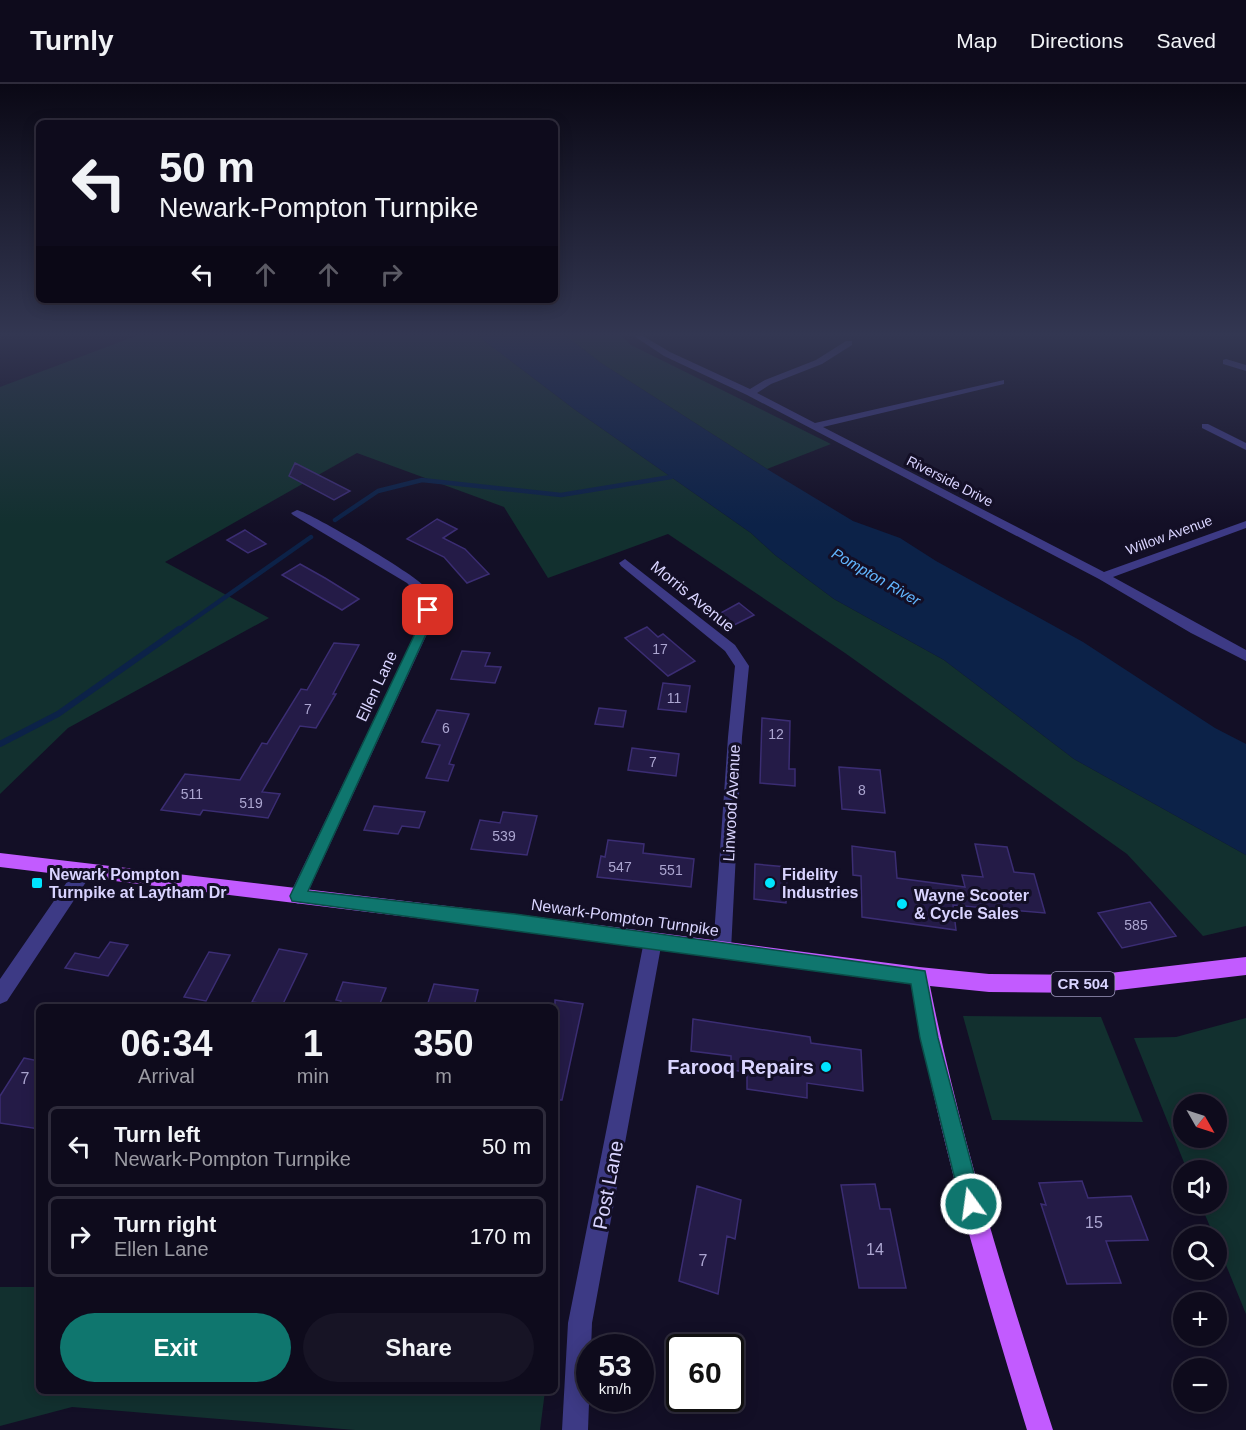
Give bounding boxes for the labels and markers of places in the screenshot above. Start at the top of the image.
pin [402,584,453,635]
place label: Newark Pompton Turnpike at Laytham Dr [49,866,227,901]
place label: Fidelity Industries [782,866,859,901]
marker: Newark Pompton Turnpike at Laytham Dr [30,876,44,890]
marker: Fidelity Industries [763,876,777,890]
place label: Wayne Scooter & Cycle Sales [914,887,1029,922]
marker: Wayne Scooter & Cycle Sales [895,897,909,911]
place label: Farooq Repairs [667,1056,814,1078]
marker: Farooq Repairs [819,1060,833,1074]

